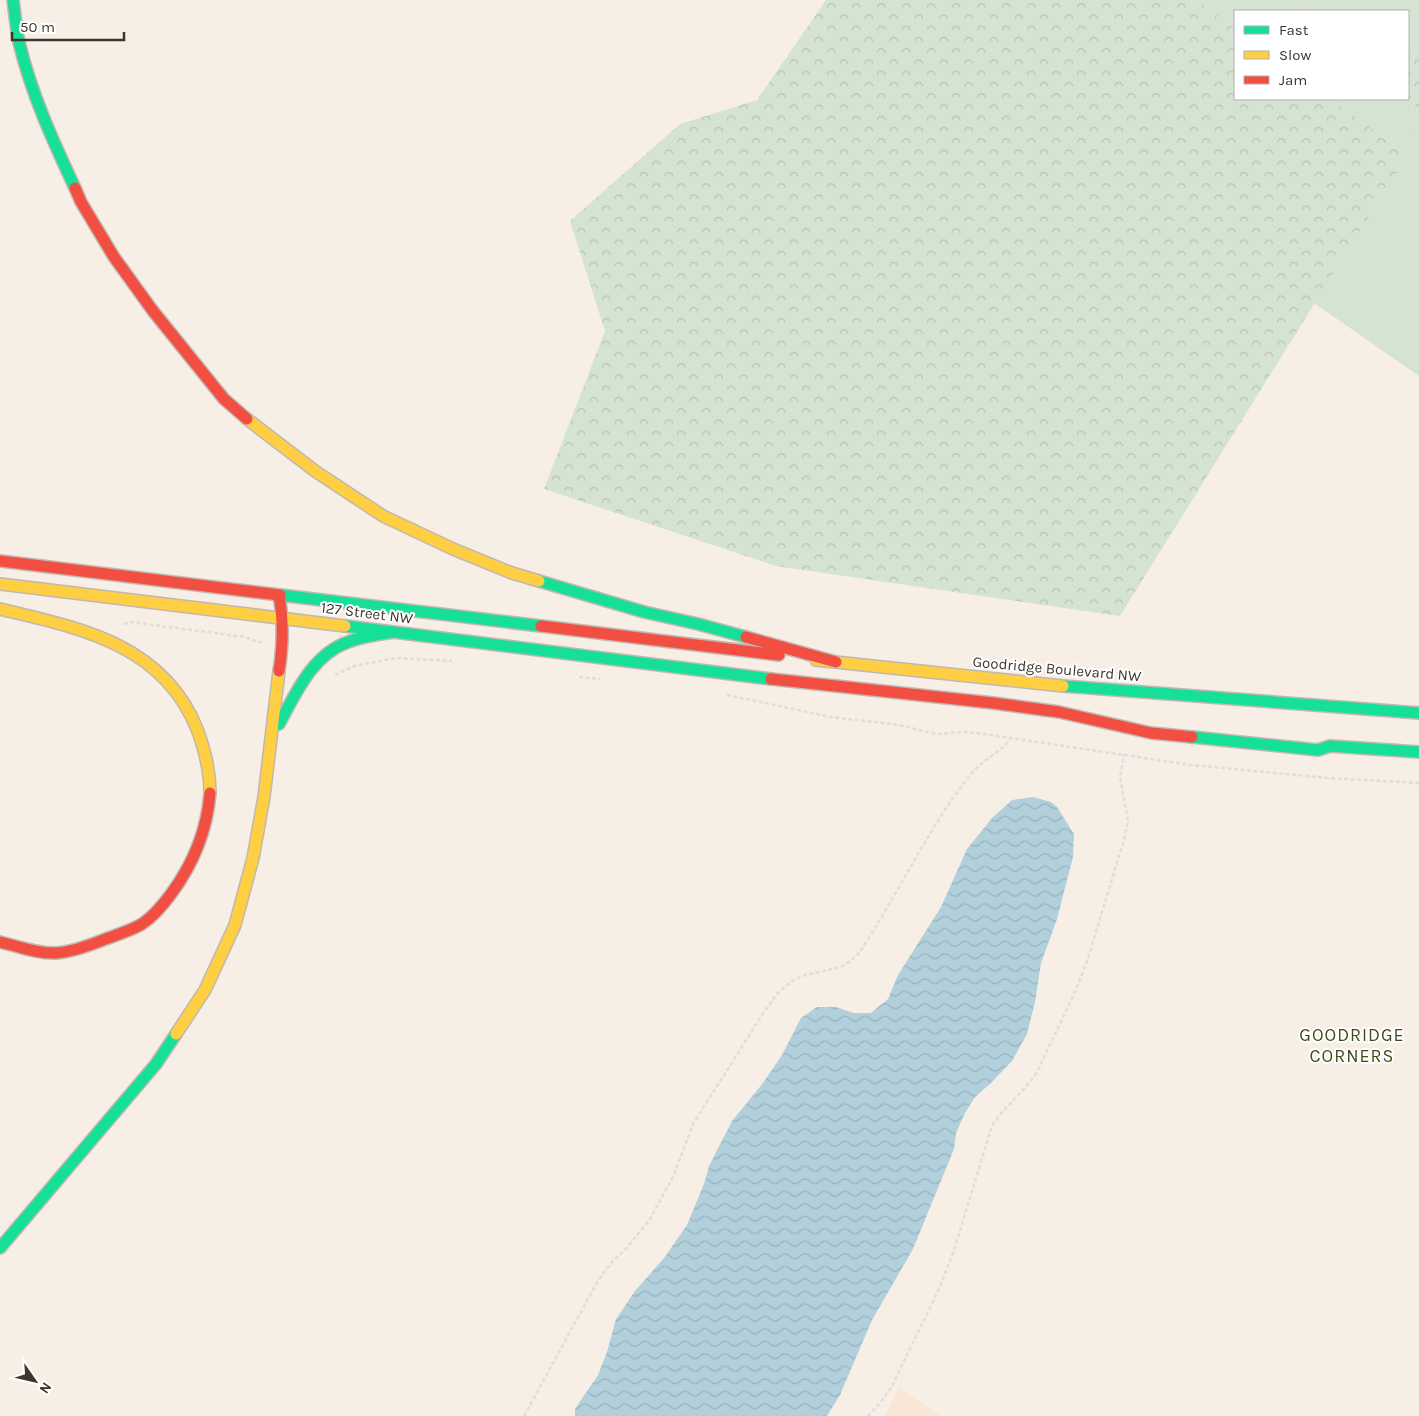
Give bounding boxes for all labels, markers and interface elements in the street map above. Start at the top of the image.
scale bar [12,10,125,42]
legend [1234,10,1409,100]
text: 50 m [20,18,55,36]
text: Fast [1279,21,1309,39]
text: Slow [1279,46,1311,64]
text: Jam [1279,71,1307,89]
street label: 127 Street NW [320,598,415,628]
street label: Goodridge Boulevard NW [972,653,1143,685]
district label: GOODRIDGE CORNERS [1299,1024,1405,1067]
north arrow [10,1356,60,1406]
text: N [36,1379,55,1397]

